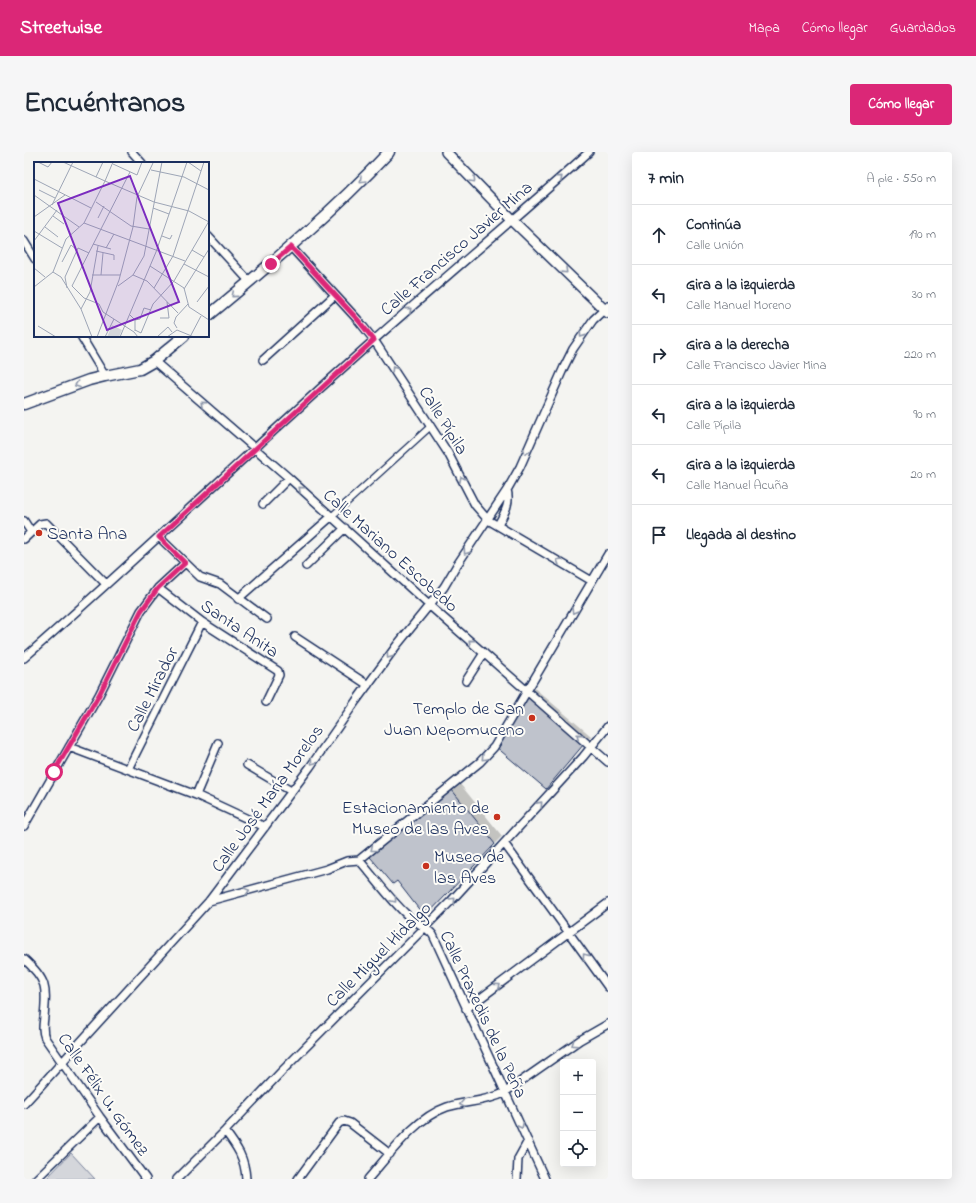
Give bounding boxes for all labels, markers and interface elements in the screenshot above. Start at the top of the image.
text: Streetwise [20,15,102,42]
text: Mapa [749,18,780,39]
text: Cómo llegar [802,18,868,39]
text: Guardados [890,18,956,39]
text: Encuéntranos [24,84,185,125]
button: Cómo llegar [850,84,952,125]
inset map [34,162,209,337]
text: 7 min [648,166,684,191]
text: A pie · 550 m [866,169,936,188]
one-way arrow [359,175,366,183]
one-way arrow [468,175,476,183]
street label: Calle Francisco Javier Mina [375,176,539,323]
one-way arrow [555,176,562,183]
text: Continúa [686,214,741,236]
icon: ahead [648,224,670,246]
text: 190 m [909,225,936,244]
text: Calle Unión [686,236,744,255]
route end [262,255,280,273]
one-way arrow [560,266,568,274]
text: Gira a la izquierda [686,274,795,296]
icon: left [648,284,670,306]
text: 30 m [912,285,936,304]
one-way arrow [231,290,238,297]
text: Calle Manuel Moreno [686,296,791,315]
one-way arrow [404,307,412,314]
one-way arrow [579,331,587,338]
text: Gira a la derecha [686,334,789,356]
icon: right [648,344,670,366]
text: 220 m [904,345,936,364]
text: Calle Francisco Javier Mina [686,356,826,375]
one-way arrow [391,366,399,373]
one-way arrow [74,380,81,388]
street label: Calle Pípila [411,382,474,460]
text: Gira a la izquierda [686,394,795,416]
one-way arrow [200,401,208,408]
icon: left [648,404,670,426]
text: 90 m [913,405,936,424]
text: Calle Pípila [686,416,741,435]
one-way arrow [523,448,531,455]
text: Gira a la izquierda [686,454,795,476]
icon: left [648,464,670,486]
text: 20 m [911,465,936,484]
one-way arrow [459,476,467,484]
text: Calle Manuel Acuña [686,476,788,495]
street label: Calle Mariano Escobedo [316,484,463,619]
one-way arrow [298,486,306,494]
place label: Santa Ana [47,522,127,548]
icon: arrive [648,524,670,546]
text: Llegada al destino [686,524,796,546]
marker: Santa Ana [34,528,44,538]
one-way arrow [463,548,471,555]
one-way arrow [556,558,563,565]
street label: Santa Anita [195,594,283,665]
one-way arrow [572,607,579,614]
one-way arrow [468,639,475,646]
street label: Calle Mirador [121,642,187,737]
one-way arrow [386,652,394,659]
place label: Templo de San Juan Nepomuceno [384,697,524,744]
marker: Templo de San Juan Nepomuceno [527,713,537,723]
street label: Calle José María Morelos [206,720,331,879]
one-way arrow [576,734,584,741]
one-way arrow [481,753,489,761]
one-way arrow [311,757,318,764]
route start [45,763,63,781]
place label: Estacionamiento de Museo de las Aves [342,796,490,843]
one-way arrow [535,801,542,808]
marker: Estacionamiento de Museo de las Aves [492,812,502,822]
one-way arrow [370,844,377,851]
place label: Museo de las Aves [434,845,505,892]
marker: Museo de las Aves [421,861,431,871]
one-way arrow [244,888,250,896]
one-way arrow [389,896,396,903]
street label: Calle Miguel Hidalgo [321,897,439,1015]
one-way arrow [448,897,456,905]
street label: Calle Praxedis de la Peña [432,927,532,1103]
one-way arrow [583,953,590,960]
one-way arrow [493,984,500,991]
street label: Calle Félix U. Gómez [50,1028,155,1162]
one-way arrow [572,1039,579,1046]
map controls [560,1059,596,1167]
button: + [560,1059,596,1095]
button: − [560,1095,596,1131]
one-way arrow [458,1099,465,1108]
one-way arrow [516,1122,524,1129]
button: locate [560,1131,596,1167]

